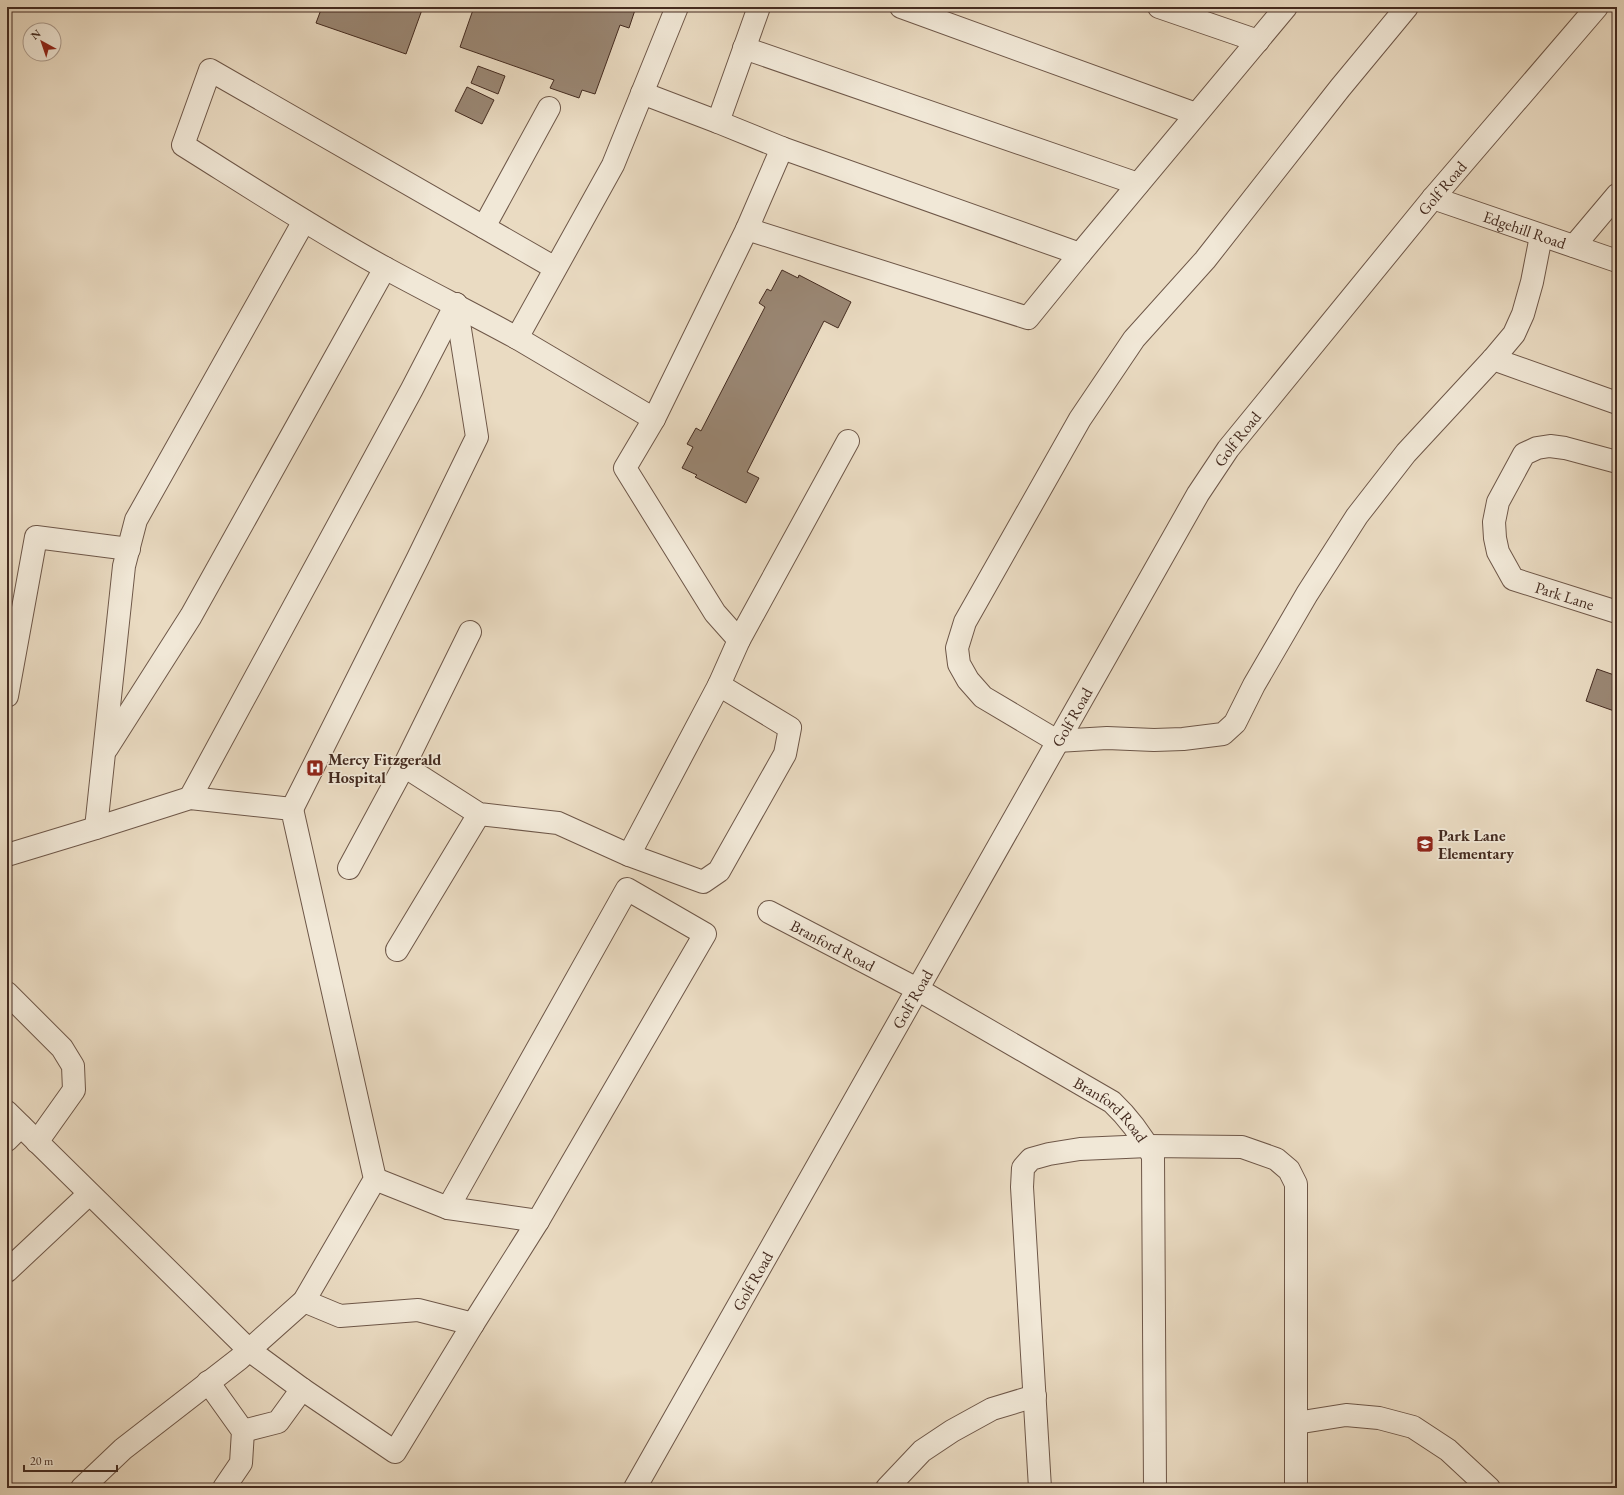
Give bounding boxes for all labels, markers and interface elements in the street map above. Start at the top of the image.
north arrow [22,22,62,62]
text: N [28,26,44,43]
street label: Golf Road [1413,156,1472,220]
street label: Edgehill Road [1480,206,1570,254]
street label: Golf Road [1209,406,1266,471]
street label: Park Lane [1532,577,1597,615]
street label: Golf Road [1047,683,1098,751]
place label: Mercy Fitzgerald Hospital [328,749,441,788]
hospital icon: Mercy Fitzgerald Hospital [305,758,325,778]
place label: Park Lane Elementary [1438,825,1514,864]
school or university icon: Park Lane Elementary [1415,834,1435,854]
street label: Branford Road [787,915,879,977]
street label: Golf Road [887,965,938,1033]
street label: Branford Road [1070,1072,1153,1147]
street label: Golf Road [728,1247,778,1315]
scale bar [24,1447,117,1473]
text: 20 m [30,1453,54,1469]

